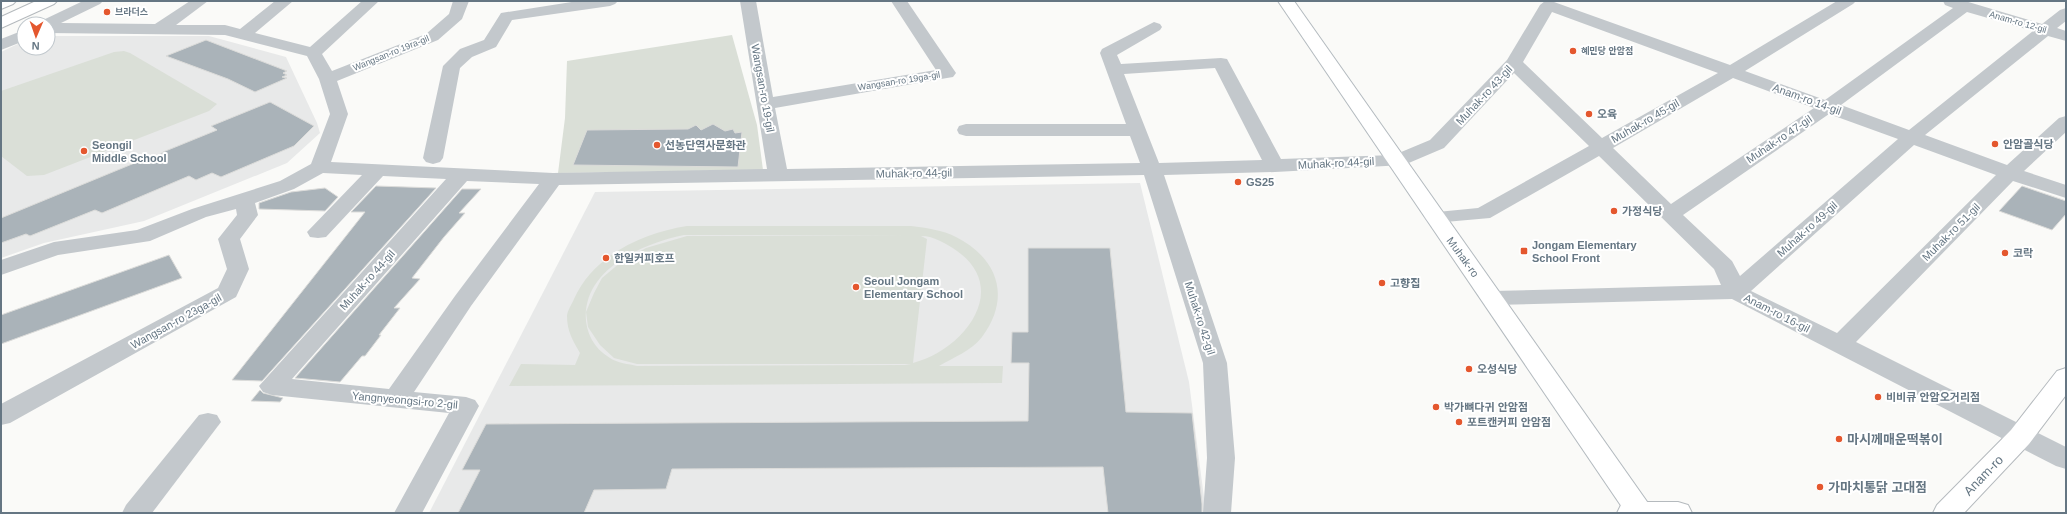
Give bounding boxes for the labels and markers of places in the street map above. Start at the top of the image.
marker: 브라더스 [102,7,112,17]
place label: 브라더스 [115,7,148,17]
marker: 혜민당 안암점 [1568,46,1578,56]
place label: 혜민당 안암점 [1581,46,1633,56]
place label: 오육 [1597,108,1617,120]
marker: 오육 [1584,109,1594,119]
place label: 안암골식당 [2003,138,2054,150]
place label: Seongil Middle School [92,139,167,164]
place label: 선농단역사문화관 [665,139,746,151]
marker: 안암골식당 [1990,139,2000,149]
marker: 선농단역사문화관 [652,140,662,150]
marker: Seongil Middle School [79,146,89,156]
place label: GS25 [1246,176,1274,188]
marker: GS25 [1233,177,1243,187]
place label: 가정식당 [1622,205,1662,217]
marker: 가정식당 [1609,206,1619,216]
place label: Jongam Elementary School Front [1532,239,1637,264]
marker: Jongam Elementary School Front [1519,246,1529,256]
place label: 코락 [2013,247,2033,259]
marker: 코락 [2000,248,2010,258]
place label: 한일커피호프 [614,252,675,264]
marker: 한일커피호프 [601,253,611,263]
place label: Seoul Jongam Elementary School [864,275,963,300]
place label: 고향집 [1390,277,1420,289]
marker: 고향집 [1377,278,1387,288]
marker: Seoul Jongam Elementary School [851,282,861,292]
place label: 오성식당 [1477,363,1517,375]
marker: 오성식당 [1464,364,1474,374]
place label: 비비큐 안암오거리점 [1886,391,1980,403]
marker: 비비큐 안암오거리점 [1873,392,1883,402]
place label: 박가뼈다귀 안암점 [1444,401,1528,413]
marker: 박가뼈다귀 안암점 [1431,402,1441,412]
place label: 포트캔커피 안암점 [1467,416,1551,428]
marker: 포트캔커피 안암점 [1454,417,1464,427]
place label: 마시께매운떡볶이 [1847,432,1943,447]
marker: 마시께매운떡볶이 [1834,434,1844,444]
place label: 가마치통닭 고대점 [1828,480,1927,495]
marker: 가마치통닭 고대점 [1815,482,1825,492]

